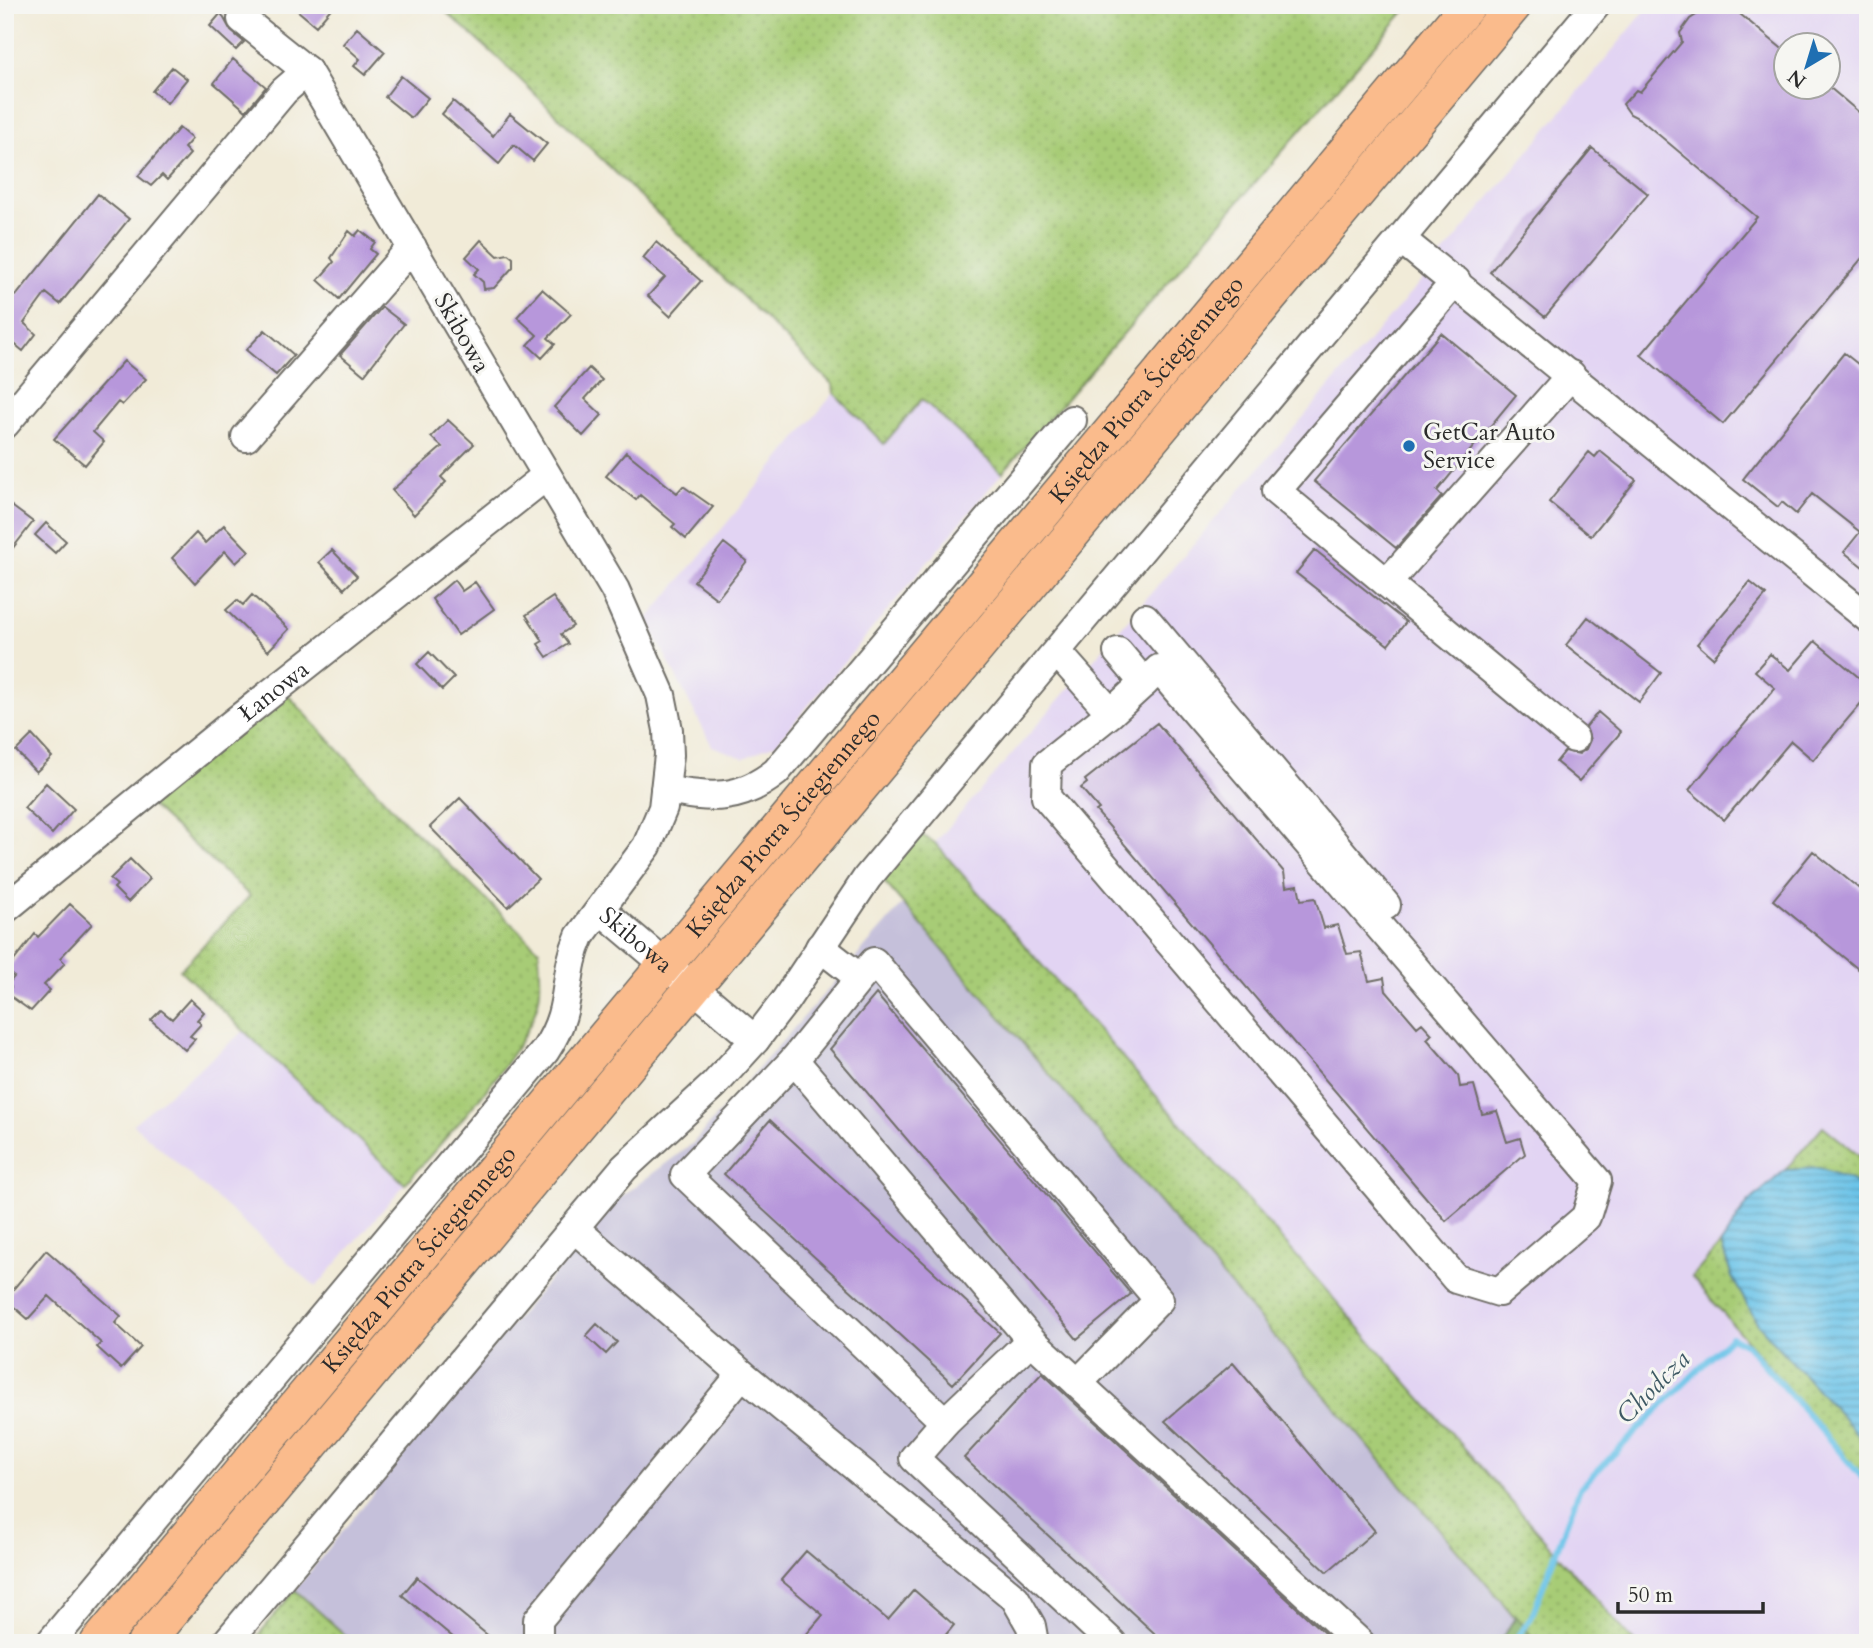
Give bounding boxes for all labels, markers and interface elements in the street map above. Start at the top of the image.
north arrow [1772,32,1842,102]
text: N [1782,63,1812,94]
street label: Księdza Piotra Ściegiennego [1041,269,1251,510]
street label: Skibowa [426,287,498,379]
place label: GetCar Auto Service [1423,416,1555,477]
marker: GetCar Auto Service [1401,438,1417,454]
street label: Łanowa [232,653,316,729]
street label: Księdza Piotra Ściegiennego [678,703,888,945]
street label: Skibowa [592,899,681,981]
street label: Księdza Piotra Ściegiennego [314,1139,524,1380]
water label: Chodcza [1608,1342,1698,1432]
scale bar [1618,1571,1763,1615]
text: 50 m [1628,1581,1673,1610]

